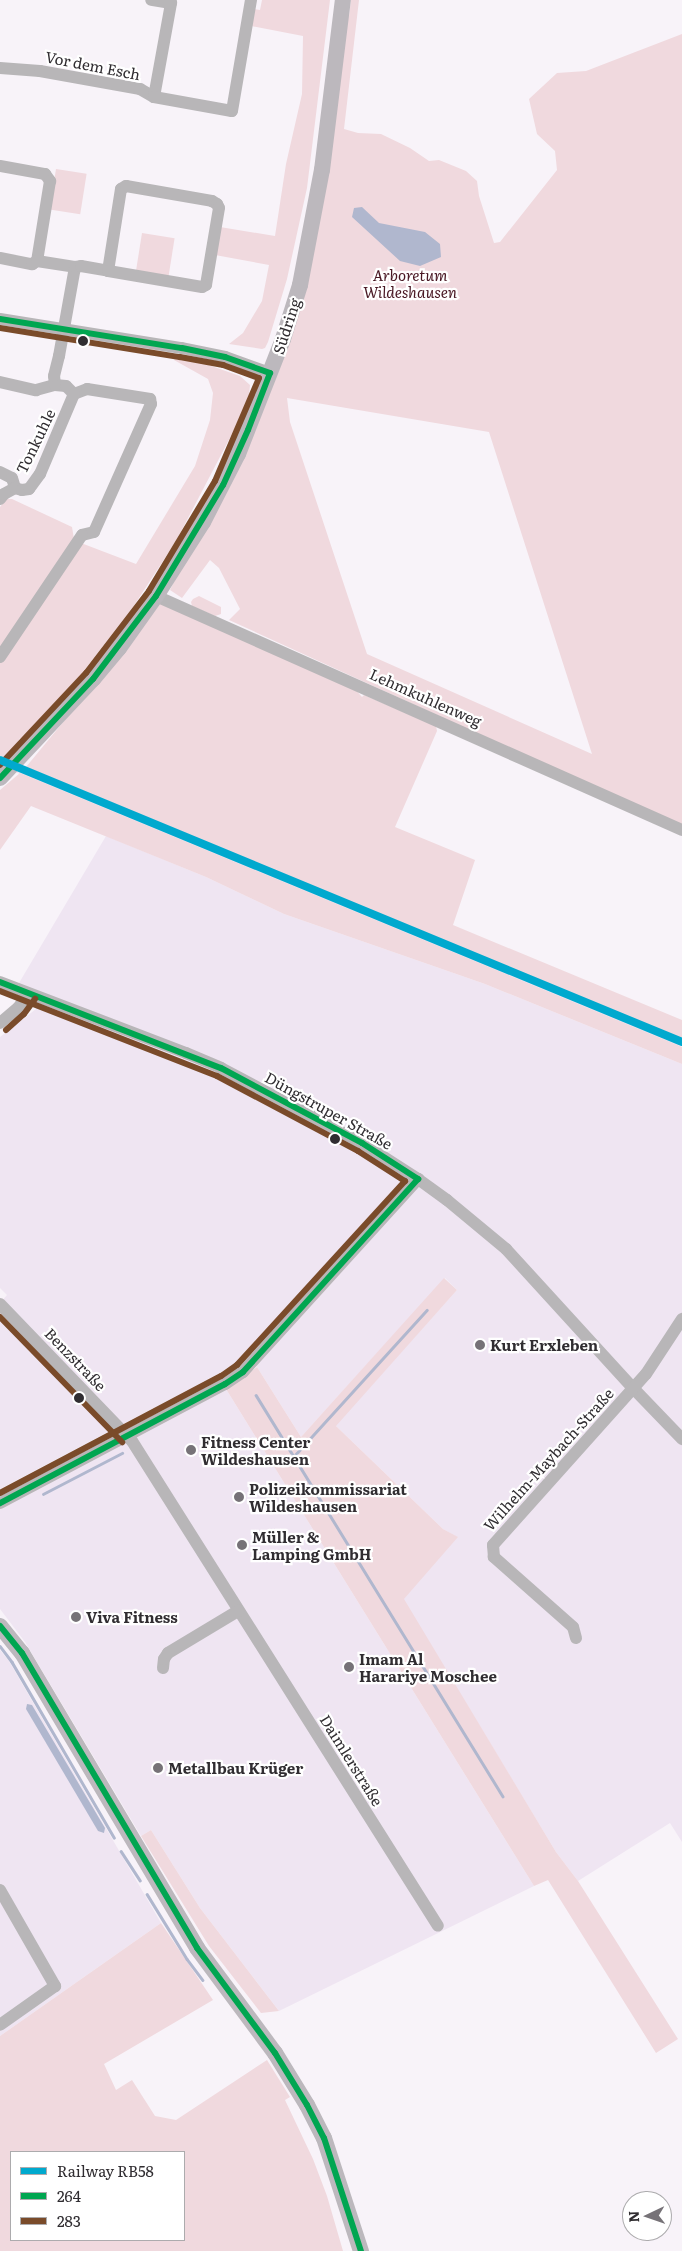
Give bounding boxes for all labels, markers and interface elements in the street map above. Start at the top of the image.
street label: Vor dem Esch [44,47,142,83]
park label: Arboretum Wildeshausen [363,265,457,300]
street label: Südring [269,296,303,356]
unlabelled marker [78,336,88,346]
street label: Tonkuhle [12,406,58,476]
street label: Lehmkuhlenweg [367,664,485,730]
street label: Düngstruper Straße [262,1068,396,1152]
unlabelled marker [330,1134,340,1144]
street label: Benzstraße [42,1324,110,1394]
place label: Kurt Erxleben [490,1336,598,1354]
marker: Kurt Erxleben [474,1339,486,1351]
street label: Wilhelm-Maybach-Straße [479,1384,617,1534]
unlabelled marker [74,1393,84,1403]
place label: Fitness Center Wildeshausen [201,1432,310,1467]
marker: Fitness Center Wildeshausen [185,1444,197,1456]
place label: Polizeikommissariat Wildeshausen [249,1479,407,1514]
marker: Polizeikommissariat Wildeshausen [233,1491,245,1503]
place label: Müller & Lamping GmbH [252,1527,371,1562]
marker: Müller & Lamping GmbH [236,1539,248,1551]
place label: Viva Fitness [86,1608,178,1626]
marker: Viva Fitness [70,1611,82,1623]
place label: Imam Al Harariye Moschee [359,1649,497,1684]
marker: Imam Al Harariye Moschee [343,1661,355,1673]
street label: Daimlerstraße [317,1711,387,1809]
place label: Metallbau Krüger [168,1759,303,1777]
marker: Metallbau Krüger [152,1762,164,1774]
legend [10,2151,185,2241]
text: Railway RB58 [57,2159,154,2182]
text: 264 [57,2184,81,2207]
north arrow [622,2191,672,2241]
text: 283 [57,2209,81,2232]
text: N [623,2210,643,2223]

